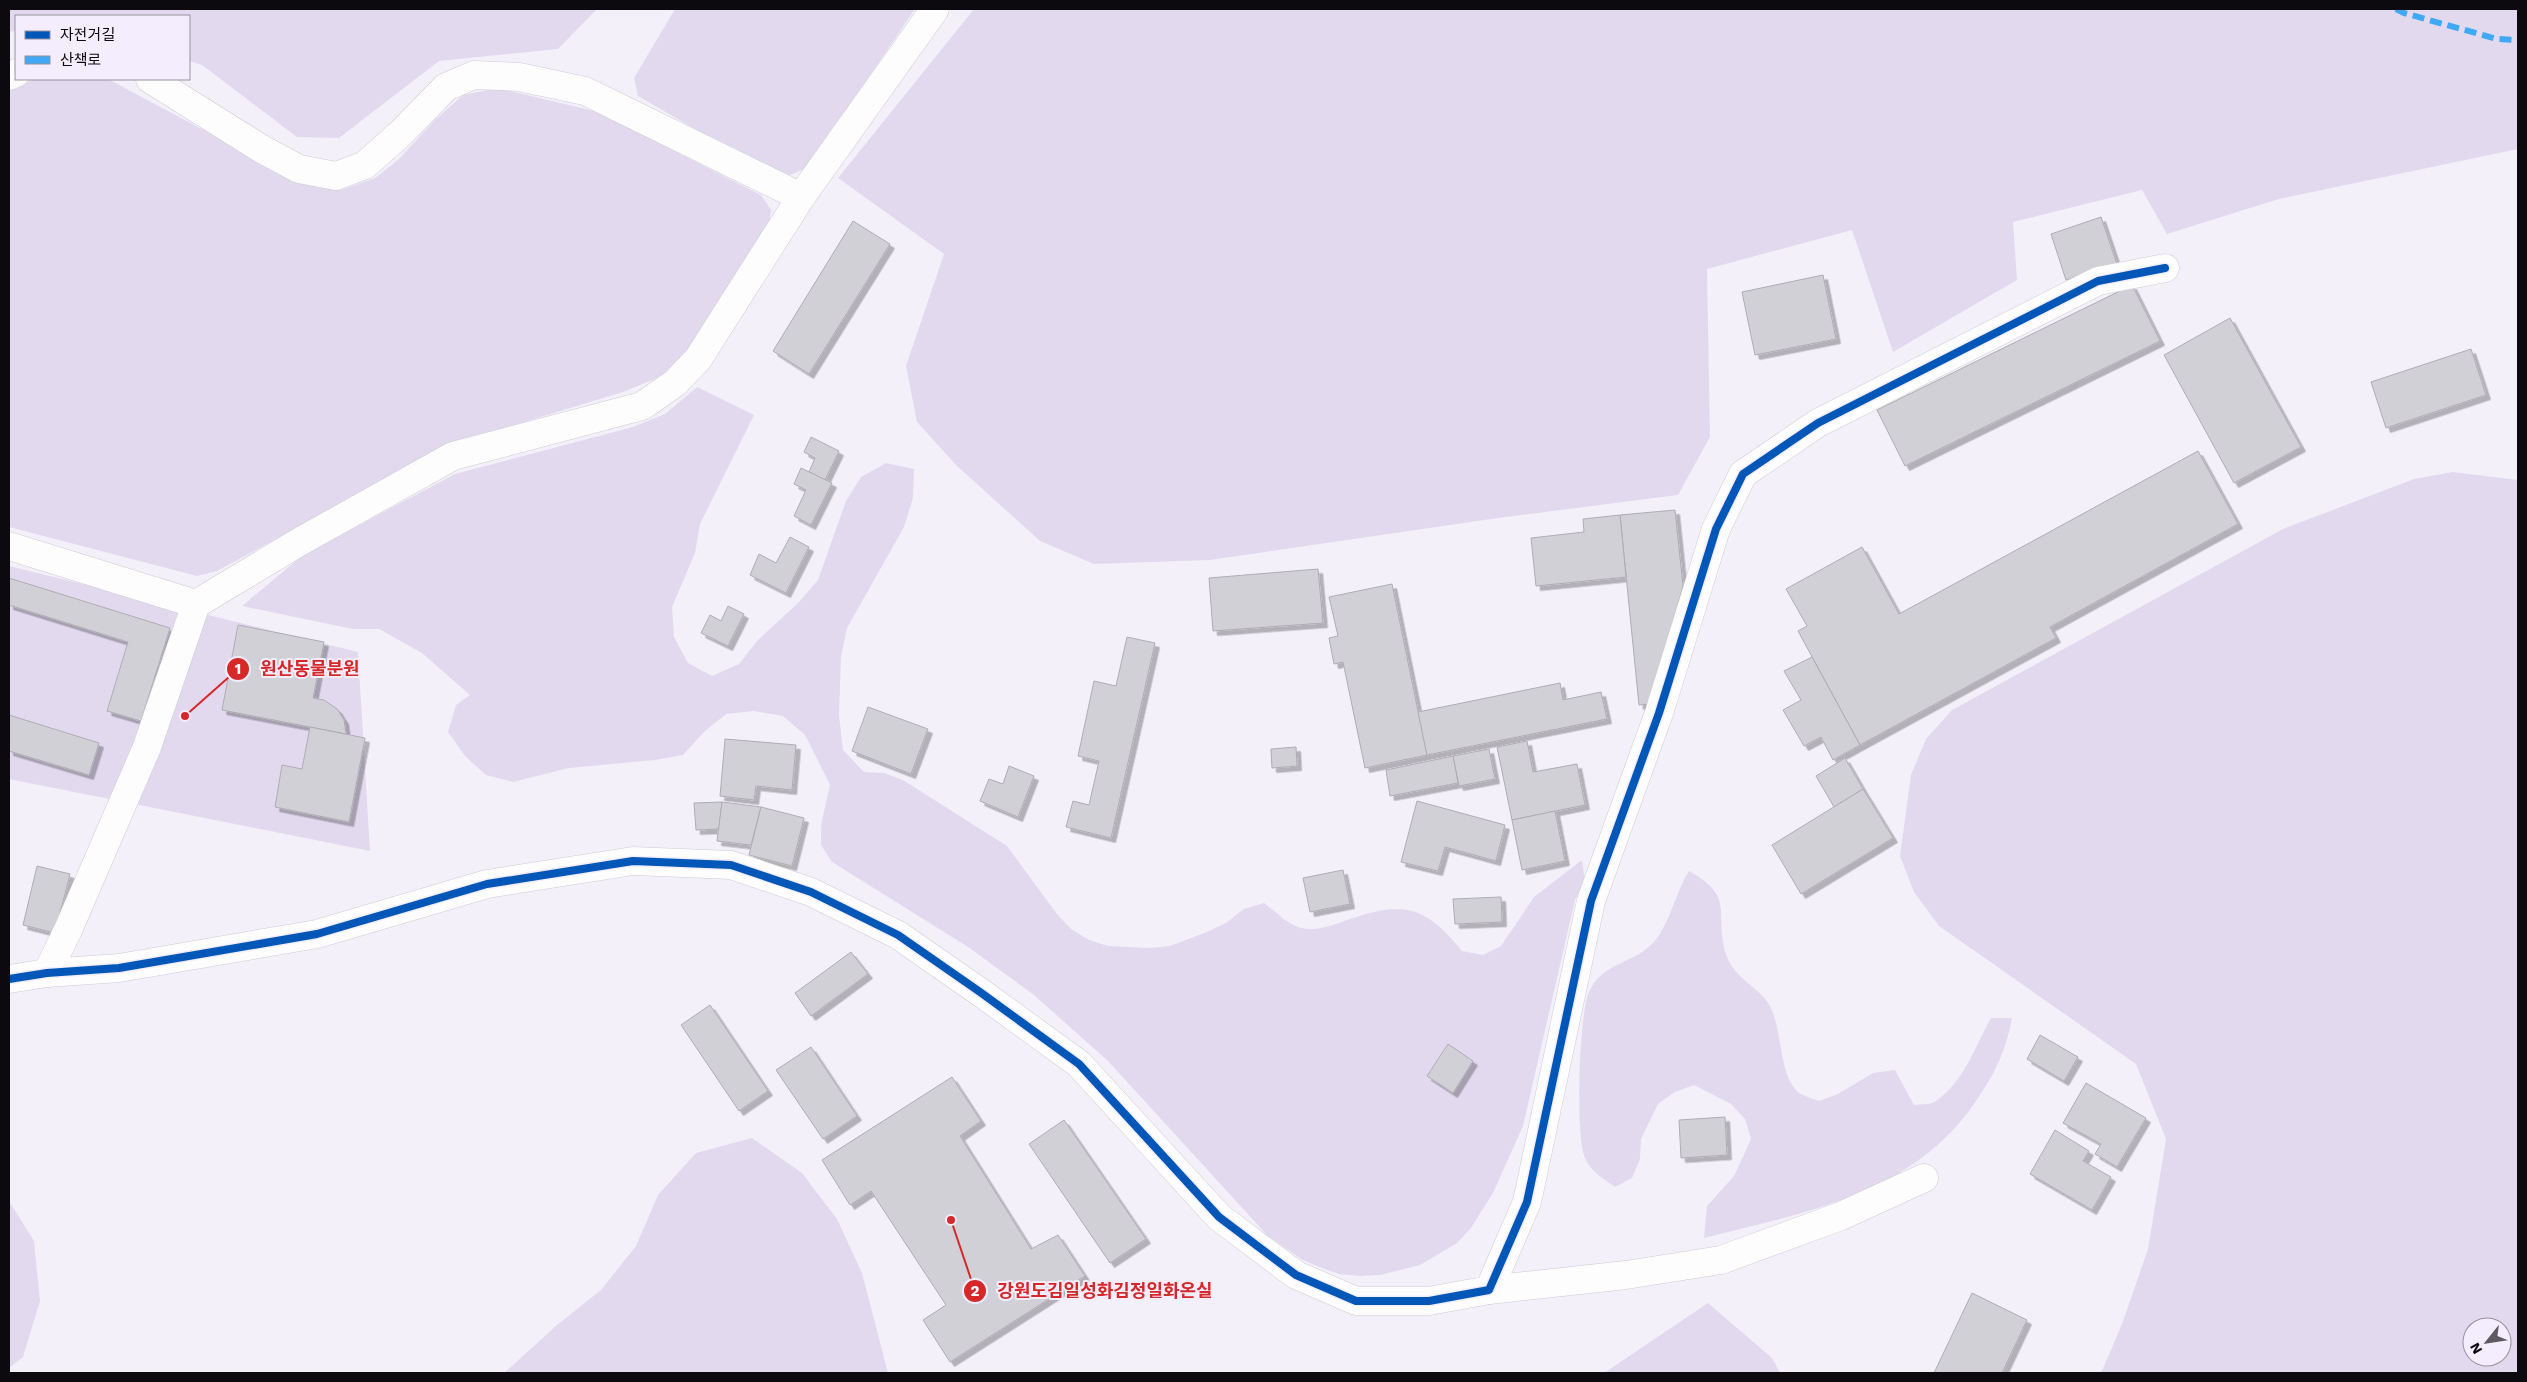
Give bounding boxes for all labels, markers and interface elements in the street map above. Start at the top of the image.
legend [15,15,190,80]
text: 자전거길 [60,26,115,44]
text: 산책로 [60,51,101,69]
callout: 원산동물분원 [225,653,369,686]
text: 원산동물분원 [260,658,360,679]
text: 1 [235,660,241,678]
callout: 강원도김일성화김정일화온실 [962,1275,1223,1308]
text: 강원도김일성화김정일화온실 [997,1280,1213,1301]
text: 2 [971,1282,980,1300]
north arrow [2462,1317,2512,1367]
text: N [2466,1340,2485,1357]

